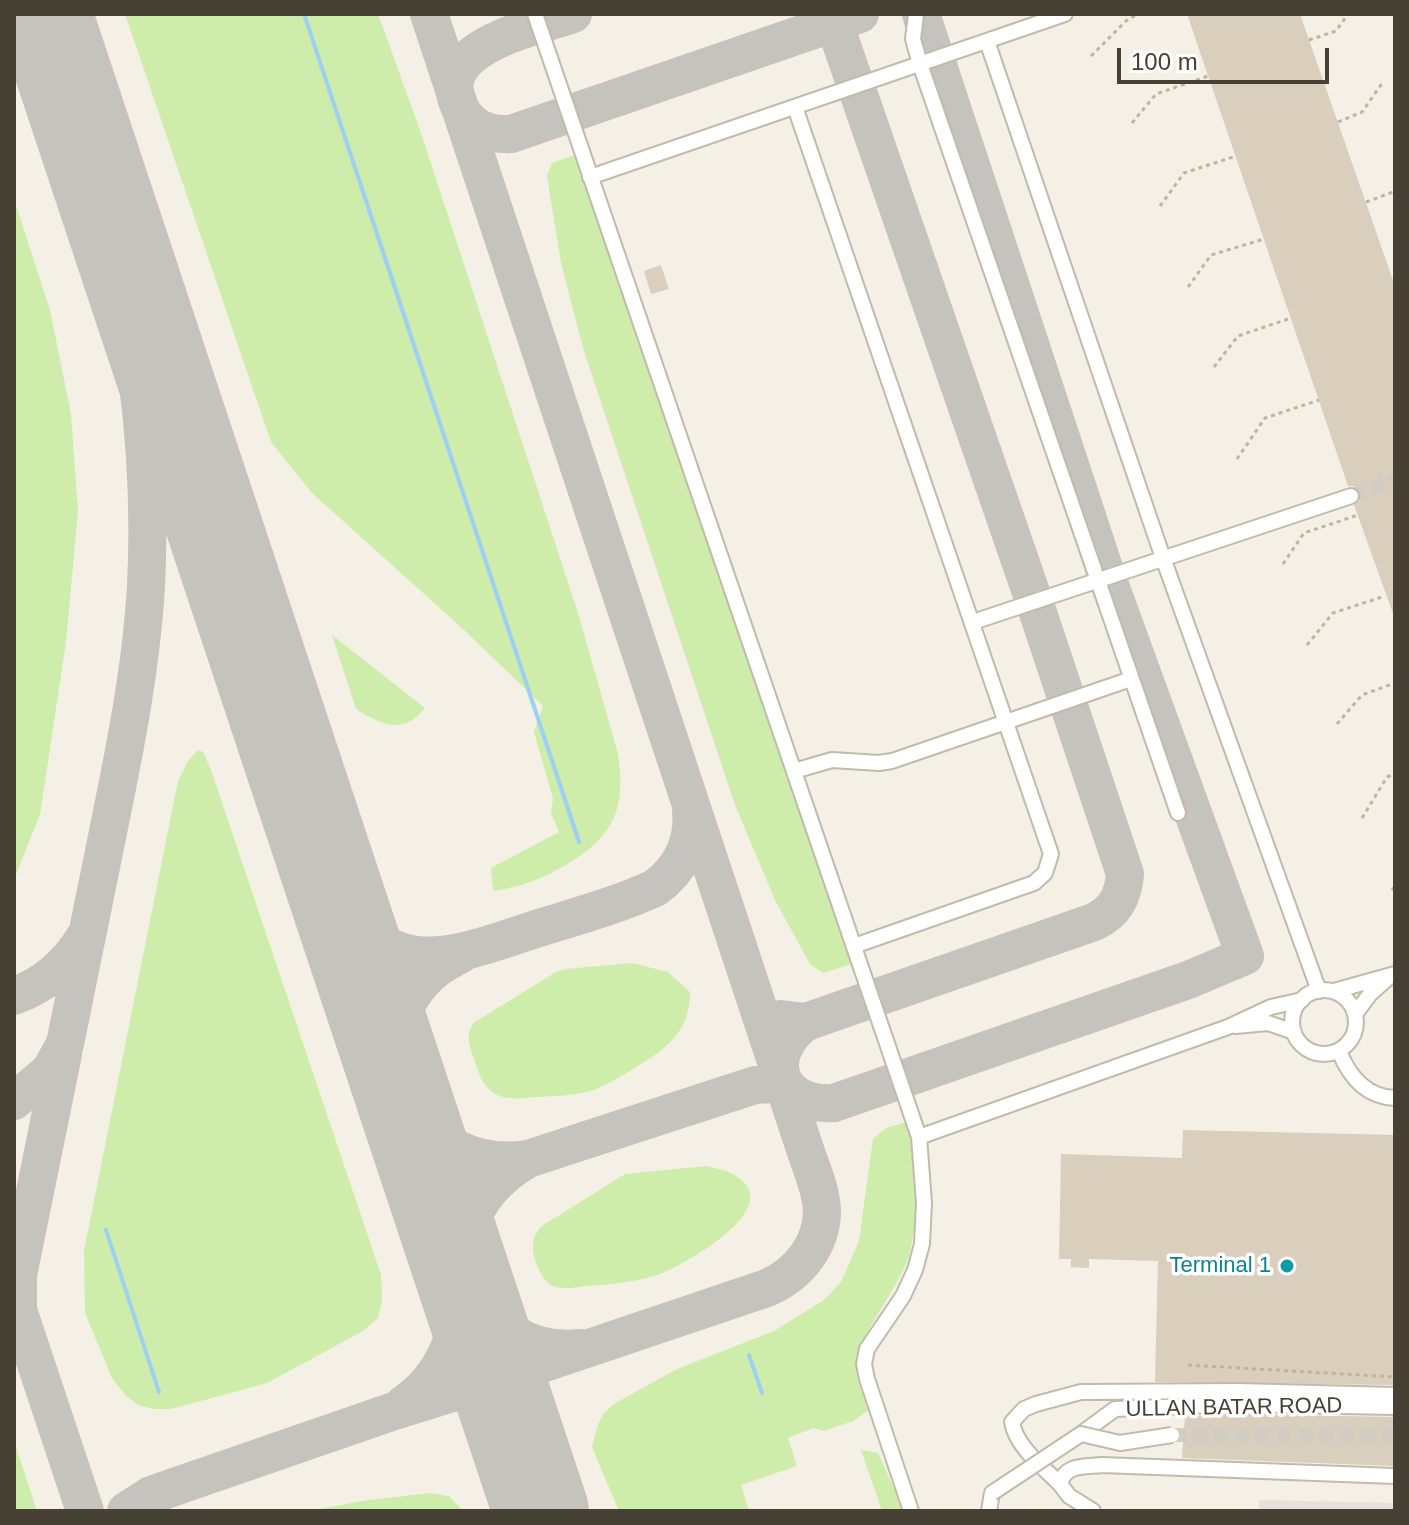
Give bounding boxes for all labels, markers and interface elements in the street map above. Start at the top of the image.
scale bar [1121,32,1333,82]
text: 100 m [1131,48,1198,75]
place label: Terminal 1 [1170,1253,1271,1279]
marker: Terminal 1 [1278,1257,1296,1275]
street label: ULLAN BATAR ROAD [1125,1393,1343,1423]

